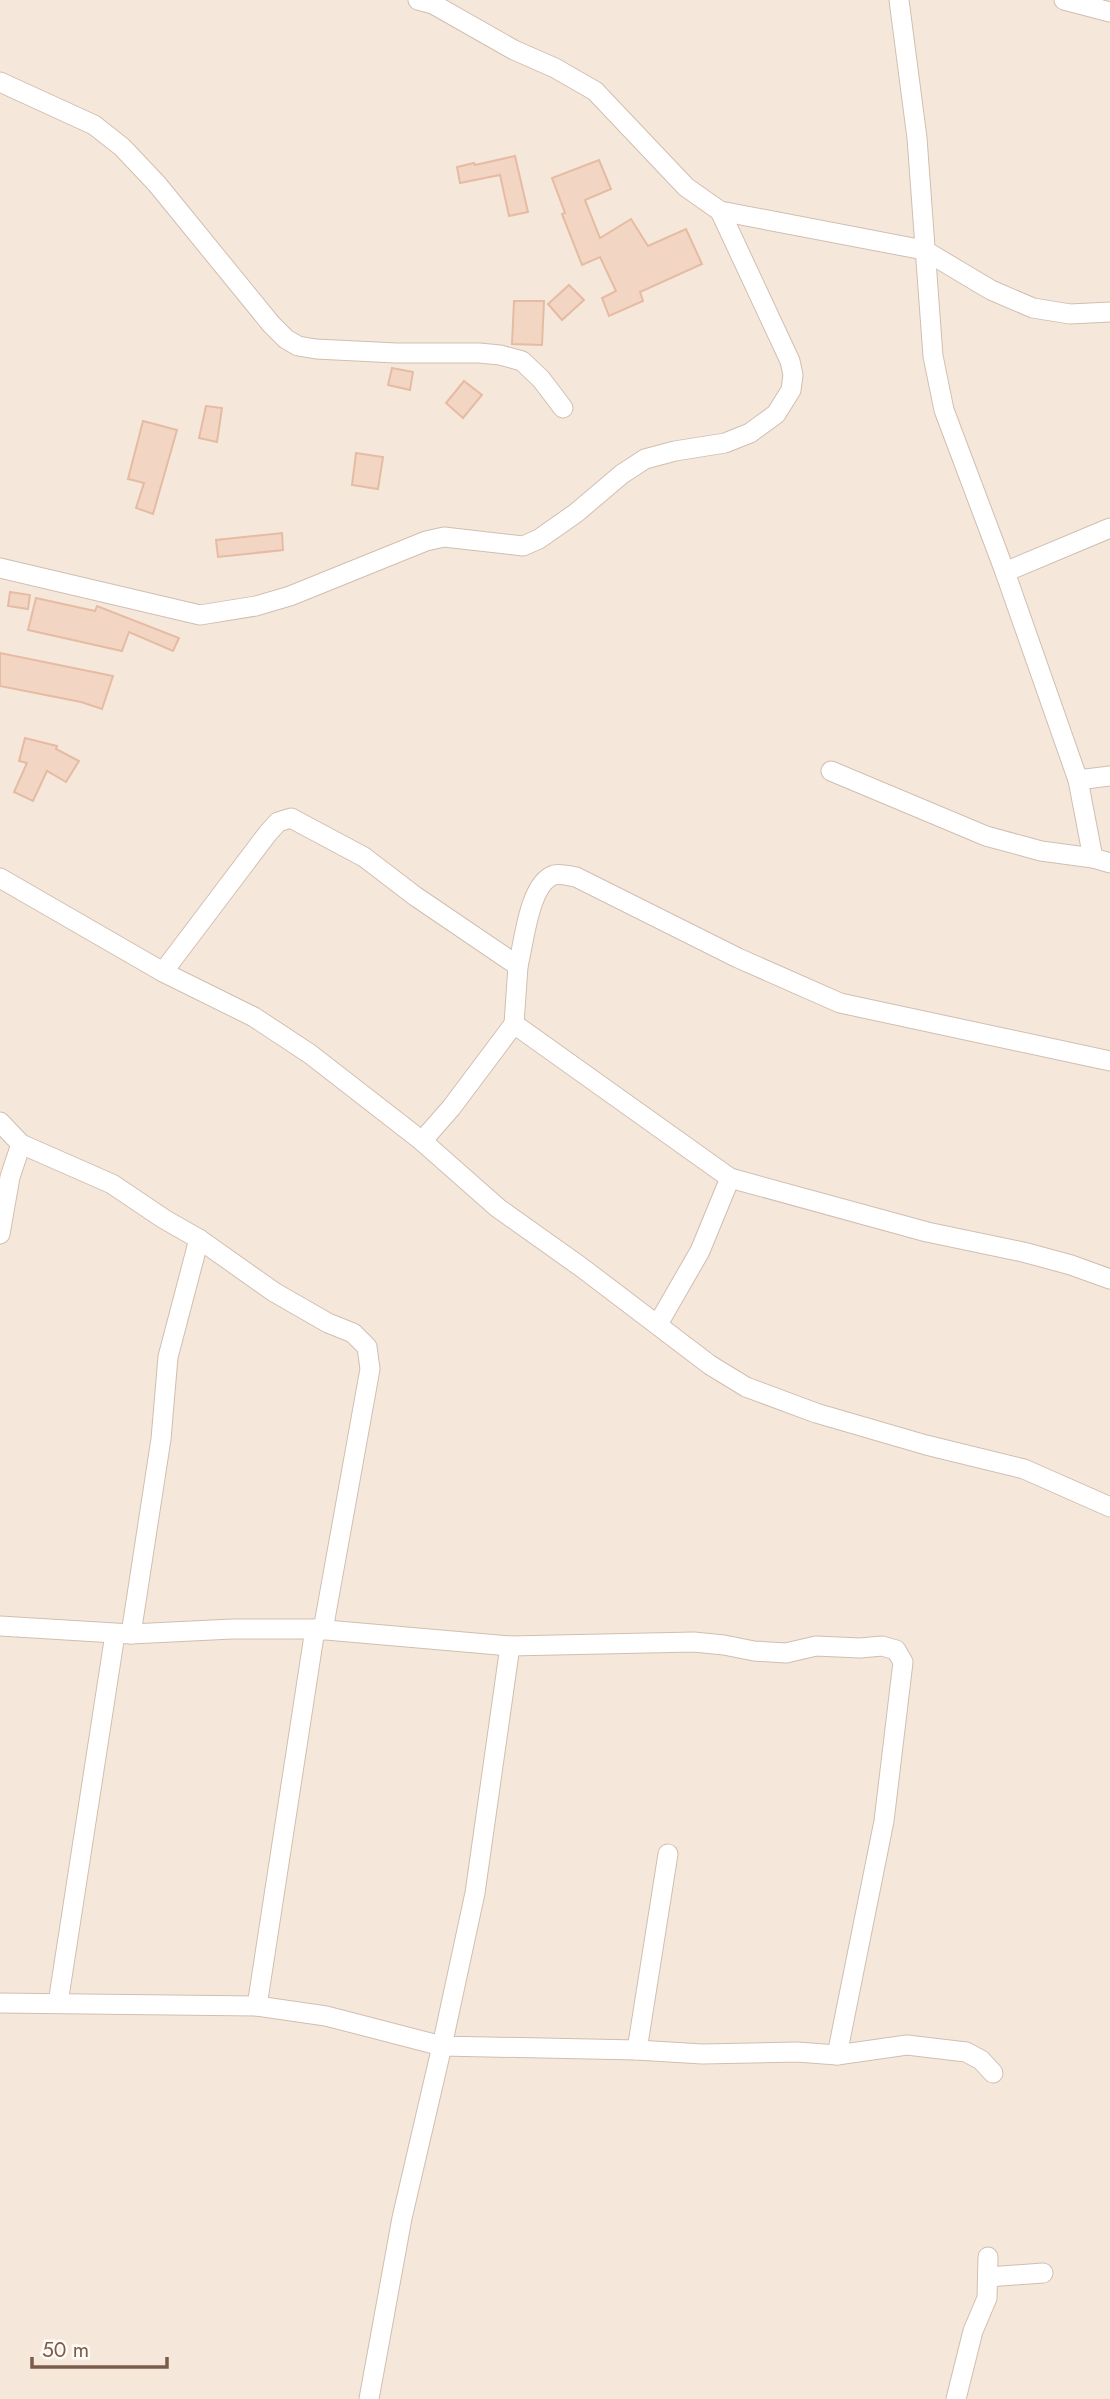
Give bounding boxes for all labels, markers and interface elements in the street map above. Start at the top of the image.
scale bar [32,2326,166,2370]
text: 50 m [42,2335,89,2365]

